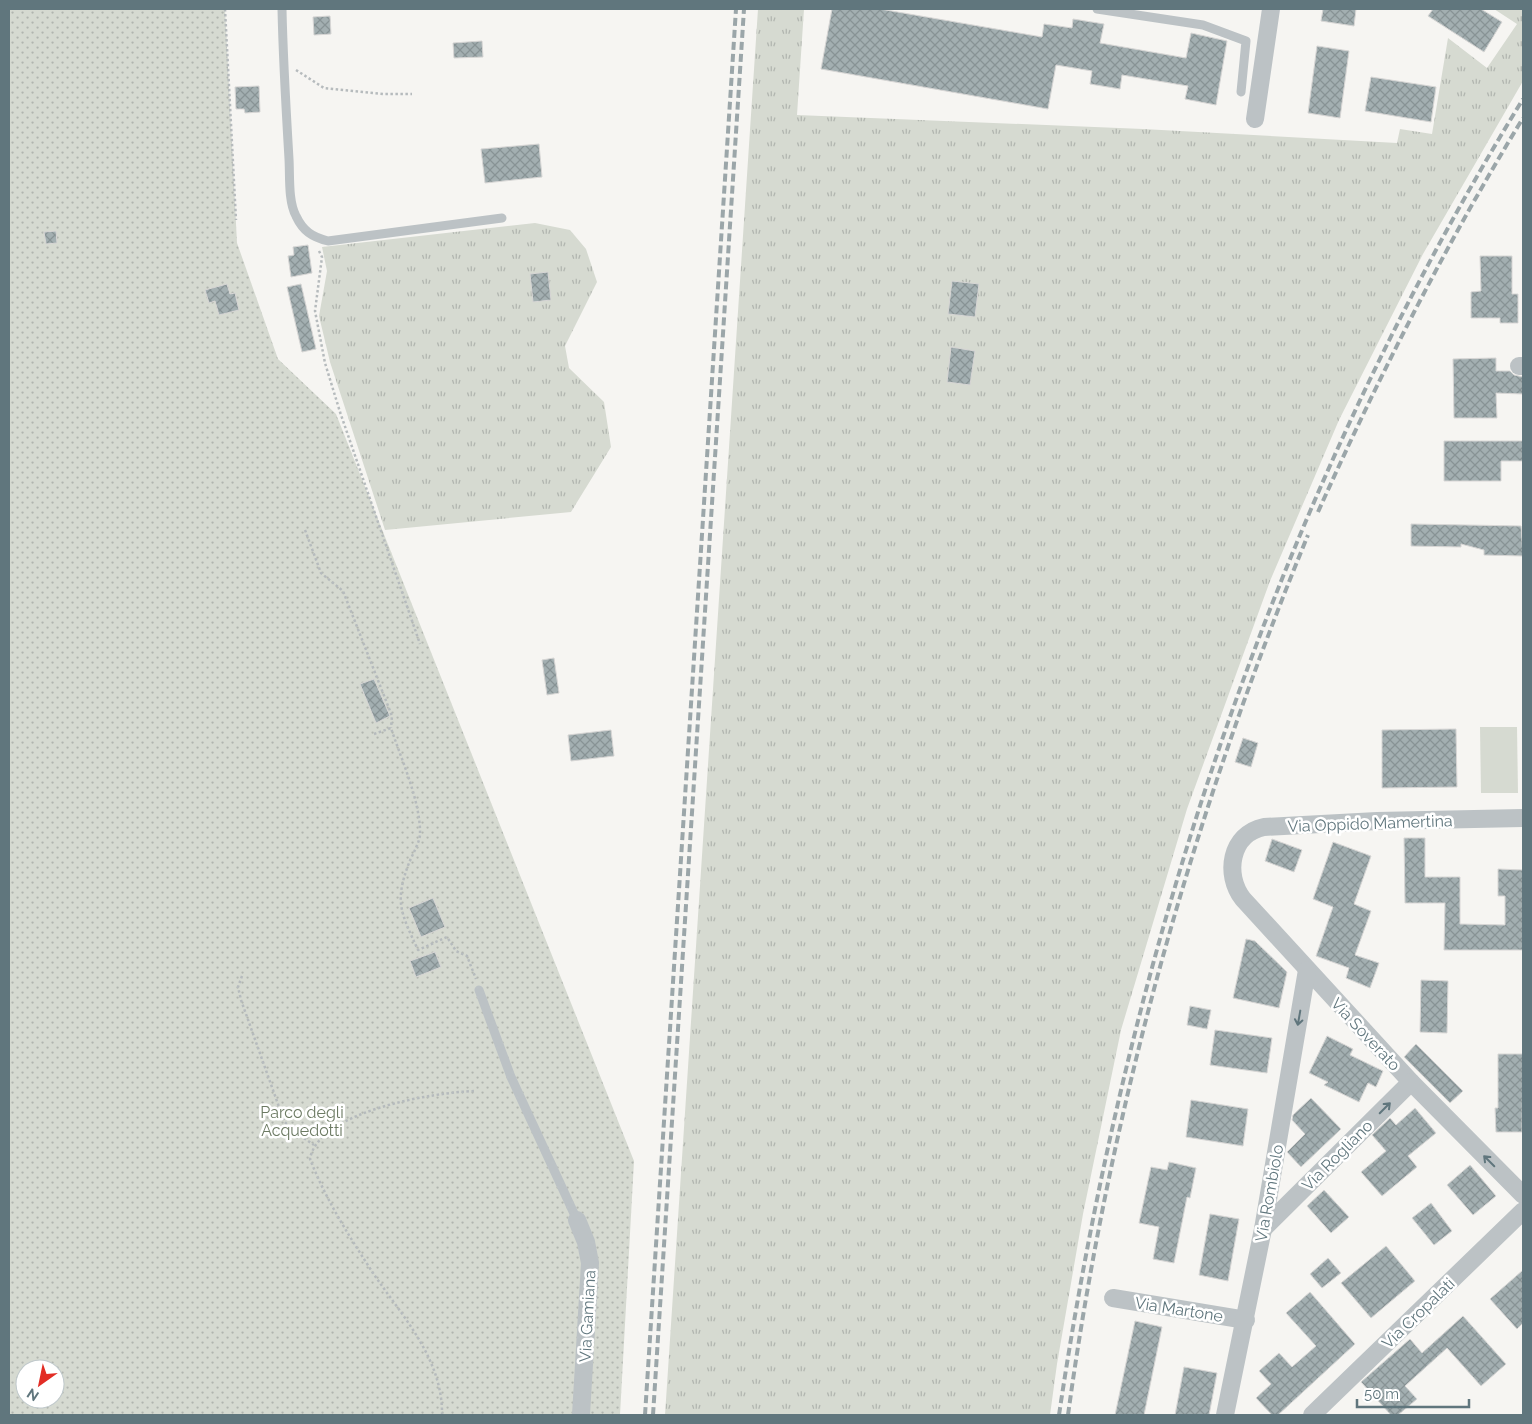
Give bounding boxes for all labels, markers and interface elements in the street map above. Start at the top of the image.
street label: Via Oppido Mamertina [1287,811,1453,836]
street label: Via Soverato [1327,994,1404,1075]
one-way arrow [1293,1009,1303,1025]
one-way arrow [1378,1102,1391,1114]
park label: Parco degli Acquedotti [260,1103,344,1140]
street label: Via Rogliano [1298,1116,1377,1195]
street label: Via Rombiolo [1252,1143,1287,1243]
one-way arrow [1483,1154,1495,1167]
street label: Via Gamiana [576,1269,599,1363]
street label: Via Cropalati [1378,1274,1459,1353]
street label: Via Martone [1134,1293,1224,1326]
north arrow [15,1359,65,1409]
scale bar [1357,1376,1470,1408]
text: N [24,1385,42,1405]
text: 50 m [1364,1385,1399,1403]

